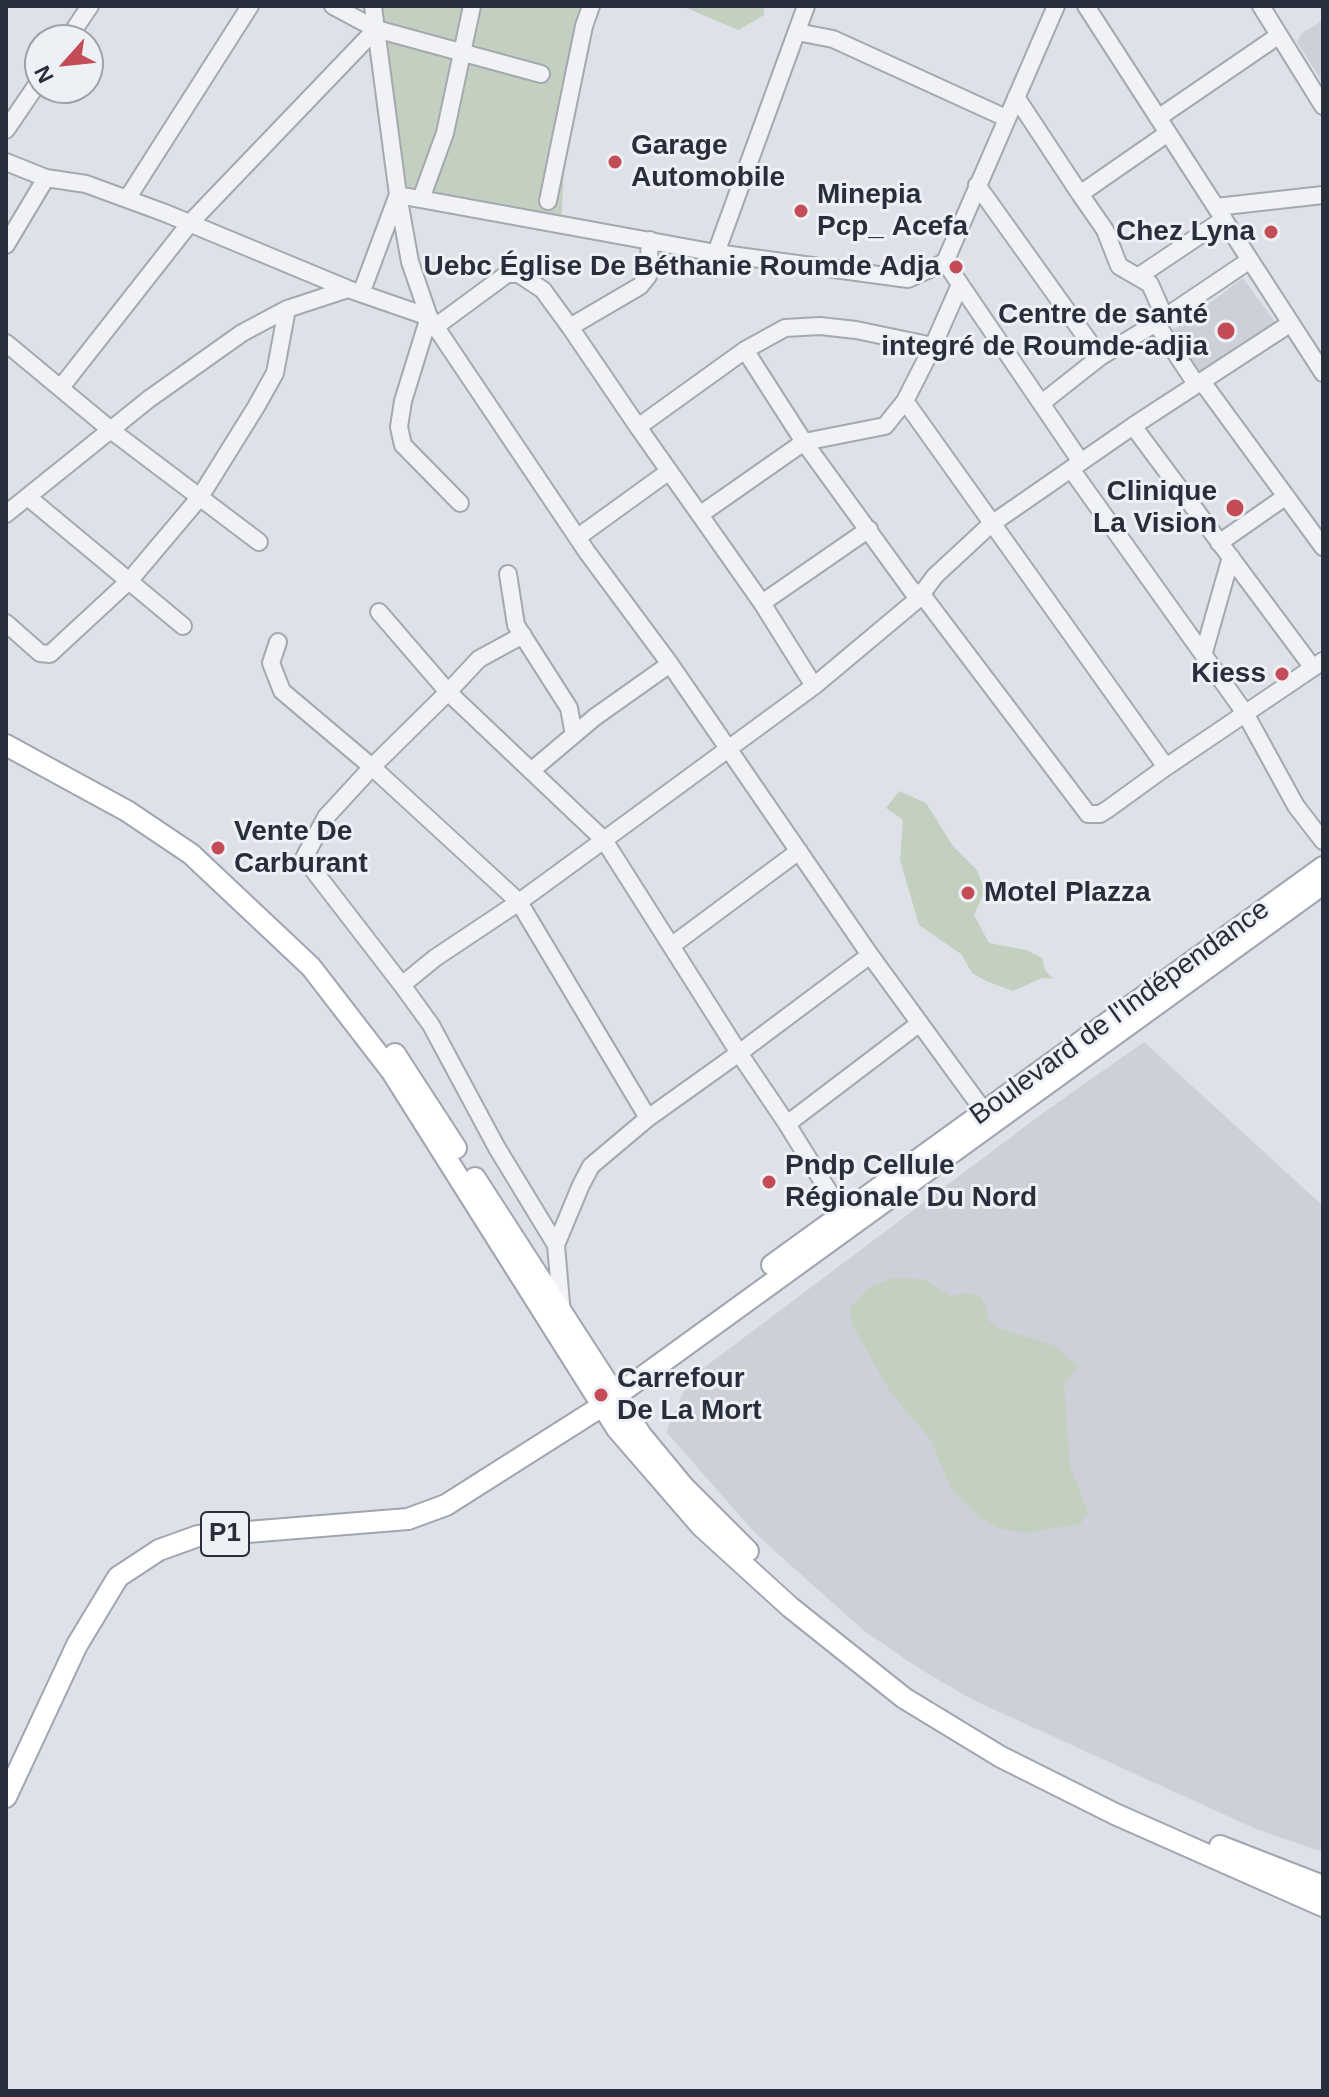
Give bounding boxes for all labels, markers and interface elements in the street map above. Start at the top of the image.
north arrow [24,24,104,104]
text: N [29,61,59,87]
place label: Garage Automobile [631,129,785,195]
marker: Garage Automobile [606,153,624,171]
place label: Minepia Pcp_ Acefa [817,178,968,244]
marker: Minepia Pcp_ Acefa [792,202,810,220]
place label: Chez Lyna [1116,215,1255,249]
marker: Chez Lyna [1262,223,1280,241]
place label: Uebc Église De Béthanie Roumde Adja [423,250,940,284]
marker: Uebc Église De Béthanie Roumde Adja [947,258,965,276]
place label: Centre de santé integré de Roumde-adjia [881,298,1208,364]
marker: Centre de santé integré de Roumde-adjia [1215,320,1237,342]
place label: Clinique La Vision [1093,475,1217,541]
marker: Clinique La Vision [1224,497,1246,519]
place label: Kiess [1191,657,1266,691]
marker: Kiess [1273,665,1291,683]
place label: Vente De Carburant [234,815,368,881]
marker: Vente De Carburant [209,839,227,857]
place label: Motel Plazza [984,876,1150,910]
marker: Motel Plazza [959,884,977,902]
street label: Boulevard de l'Indépendance [964,893,1276,1133]
place label: Pndp Cellule Régionale Du Nord [785,1149,1037,1215]
marker: Pndp Cellule Régionale Du Nord [760,1173,778,1191]
place label: Carrefour De La Mort [617,1362,762,1428]
marker: Carrefour De La Mort [592,1386,610,1404]
road number: P1 [201,1512,249,1556]

